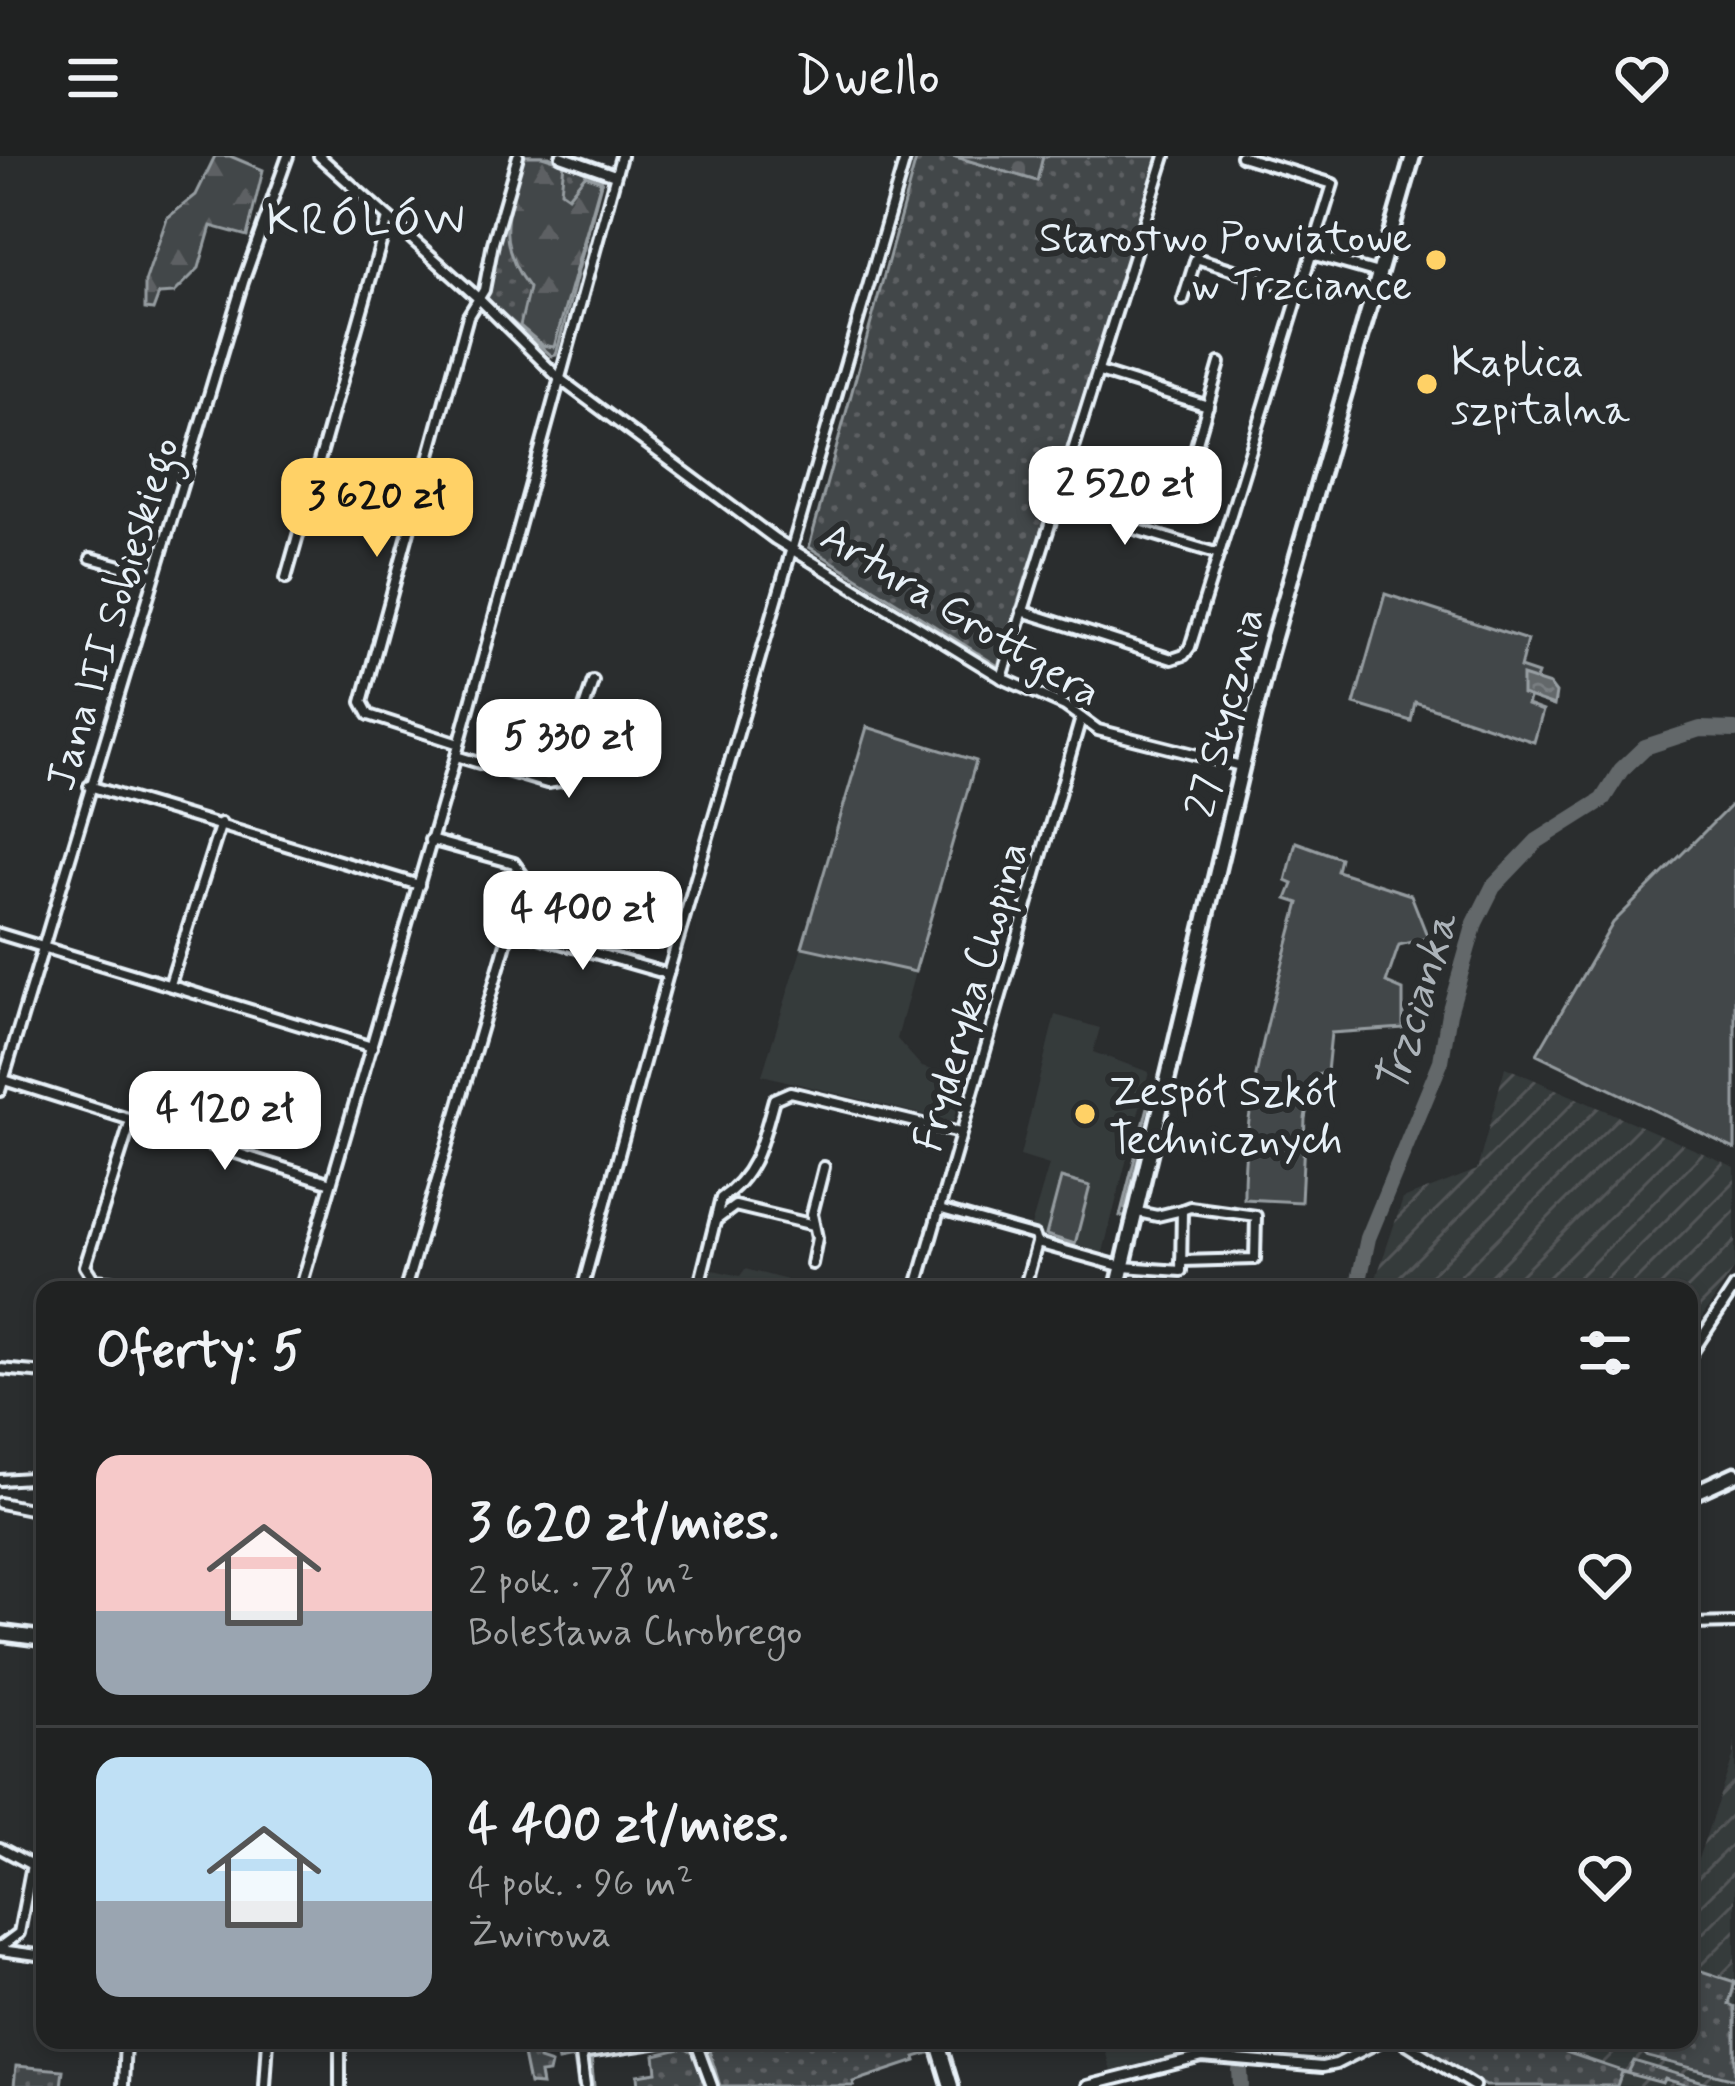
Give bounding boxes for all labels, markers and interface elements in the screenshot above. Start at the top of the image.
text: Dwello [795,43,940,114]
icon: menu [60,45,126,111]
icon: heart [1609,45,1675,111]
district label: KRÓLÓW [266,192,468,251]
place label: Starostwo Powiatowe w Trzciance [1039,212,1412,315]
marker: Starostwo Powiatowe w Trzciance [1423,247,1449,273]
place label: Kaplica szpitalna [1451,336,1631,439]
marker: Kaplica szpitalna [1414,371,1440,397]
street label: Jana III Sobieskiego [34,431,198,799]
pin: 2 520 zł [1001,446,1249,548]
pin: 3 620 zł [253,458,501,560]
text: 2 520 zł [1056,459,1194,510]
text: 3 620 zł [308,471,446,522]
street label: Artura Grottgera [810,511,1111,721]
street label: 27 Stycznia [1174,602,1279,823]
pin: 5 330 zł [445,699,693,801]
text: 5 330 zł [503,712,635,763]
street label: Fryderyka Chopina [902,836,1043,1158]
pin: 4 400 zł [459,871,707,973]
text: 4 400 zł [510,884,656,935]
water label: Trzcianka [1363,904,1474,1102]
place label: Zespół Szkół Technicznych [1109,1066,1343,1169]
pin: 4 120 zł [101,1071,349,1173]
text: 4 120 zł [156,1084,294,1135]
marker: Zespół Szkół Technicznych [1072,1101,1098,1127]
text: Oferty: 5 [96,1320,303,1386]
icon: filters [1572,1320,1638,1386]
text: 3 620 zł/mies. [468,1491,779,1557]
icon: home [192,1503,336,1647]
icon: heart [1572,1542,1638,1608]
text: 2 pok. · 78 m² [468,1557,694,1608]
text: Bolesława Chrobrego [468,1608,802,1659]
text: 4 400 zł/mies. [468,1793,789,1859]
icon: home [192,1805,336,1949]
icon: heart [1572,1844,1638,1910]
text: 4 pok. · 96 m² [468,1859,693,1910]
text: Żwirowa [468,1910,611,1961]

